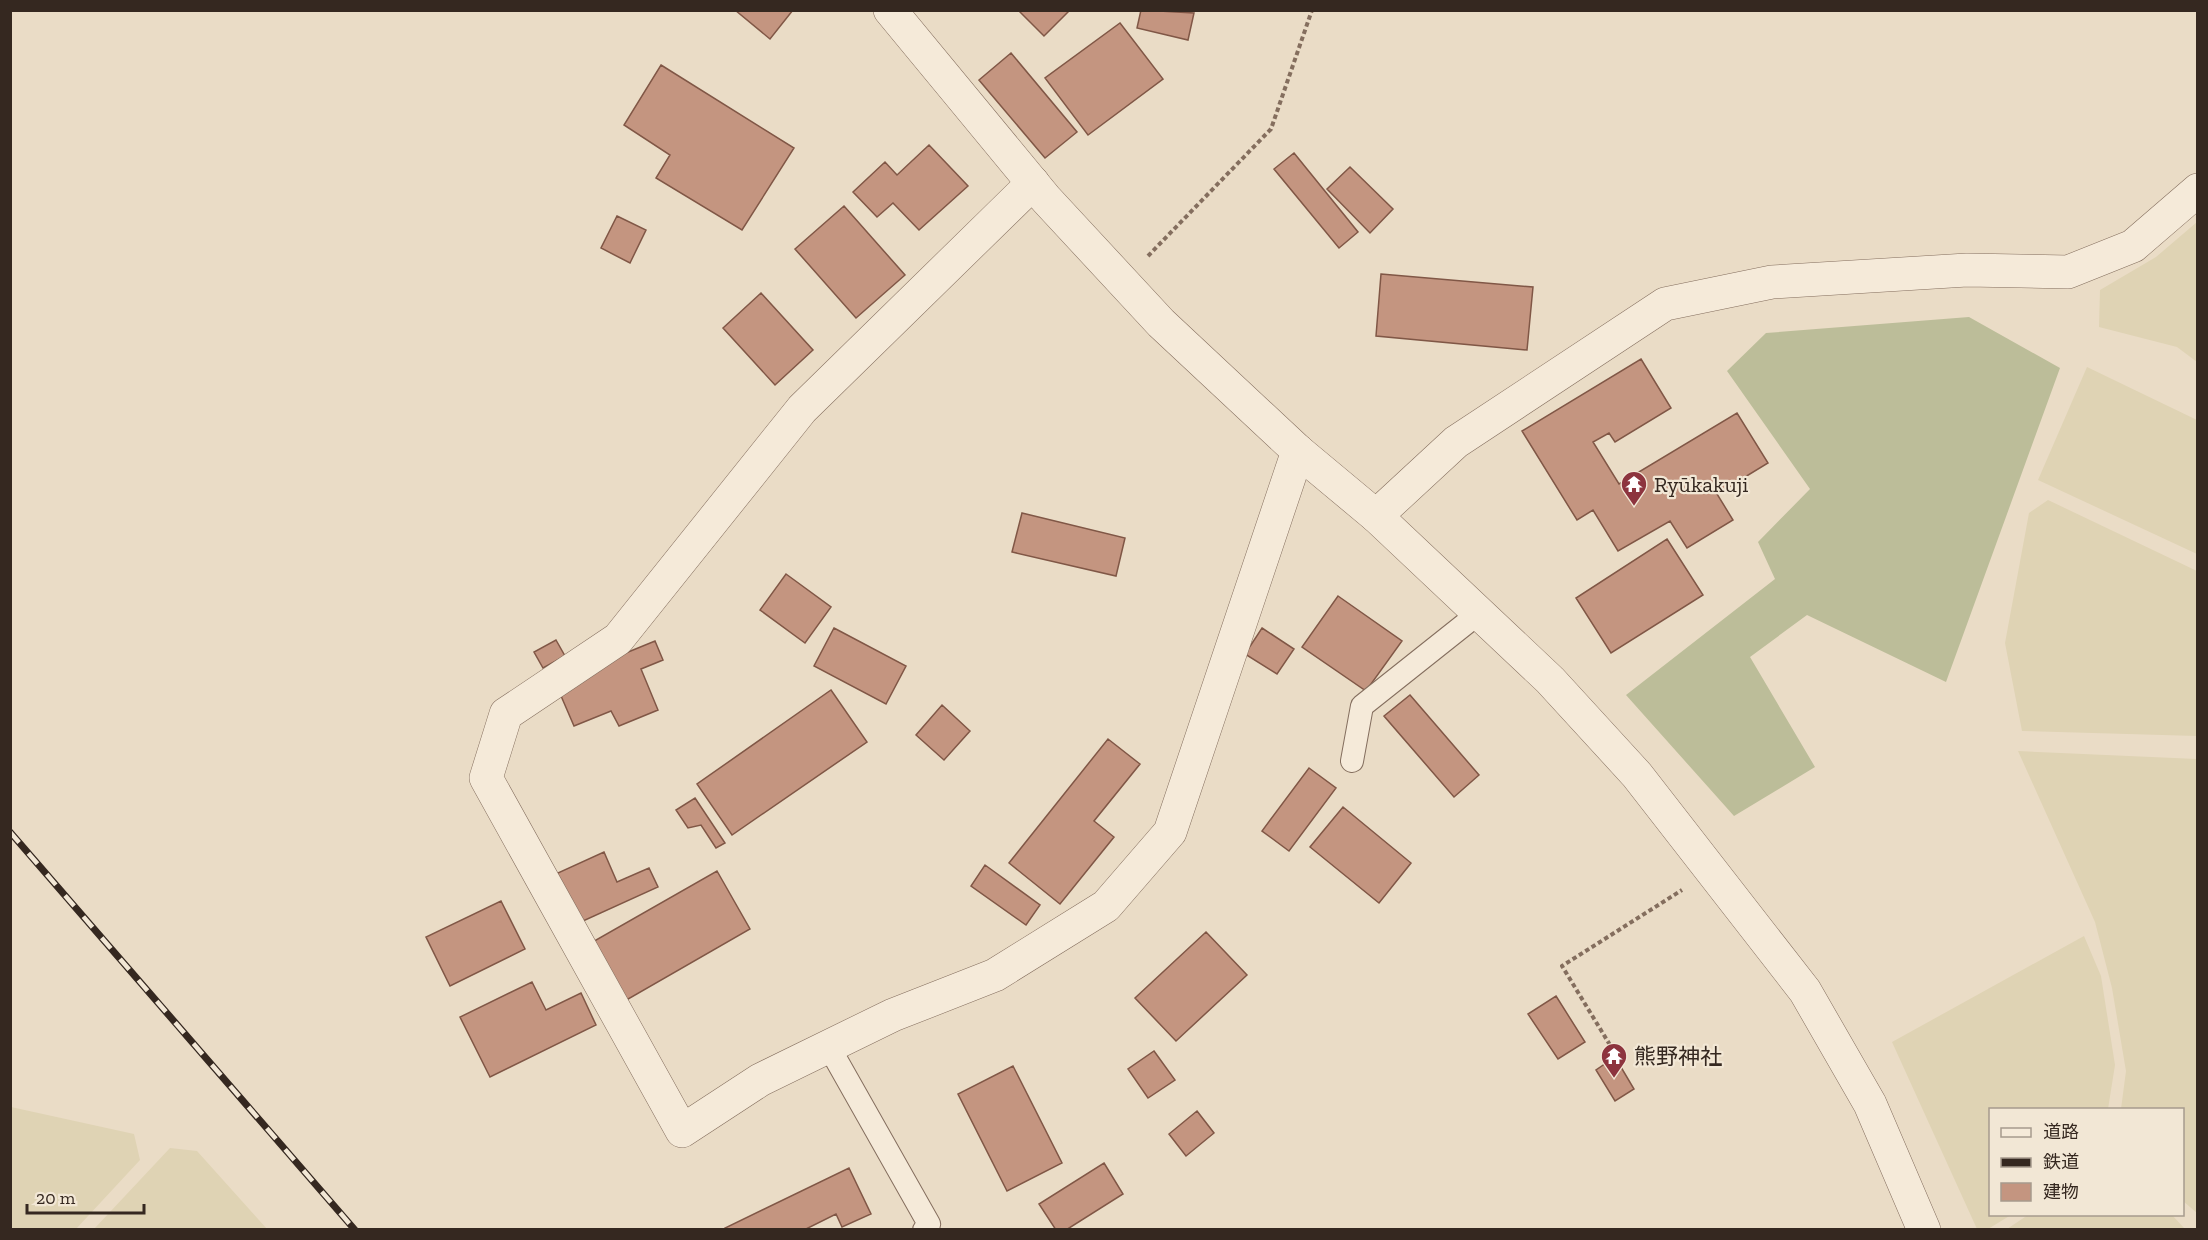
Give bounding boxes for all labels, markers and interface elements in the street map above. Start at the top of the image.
temple icon: Ryūkakuji [1619,469,1649,507]
place label: Ryūkakuji [1654,471,1748,498]
temple icon: 熊野神社 [1599,1041,1629,1079]
place label: 熊野神社 [1634,1043,1722,1070]
legend [1989,1108,2184,1216]
text: 道路 [2043,1121,2079,1143]
text: 鉄道 [2043,1151,2079,1173]
scale bar [27,1177,144,1215]
text: 建物 [2043,1181,2079,1203]
text: 20 m [36,1187,76,1209]

